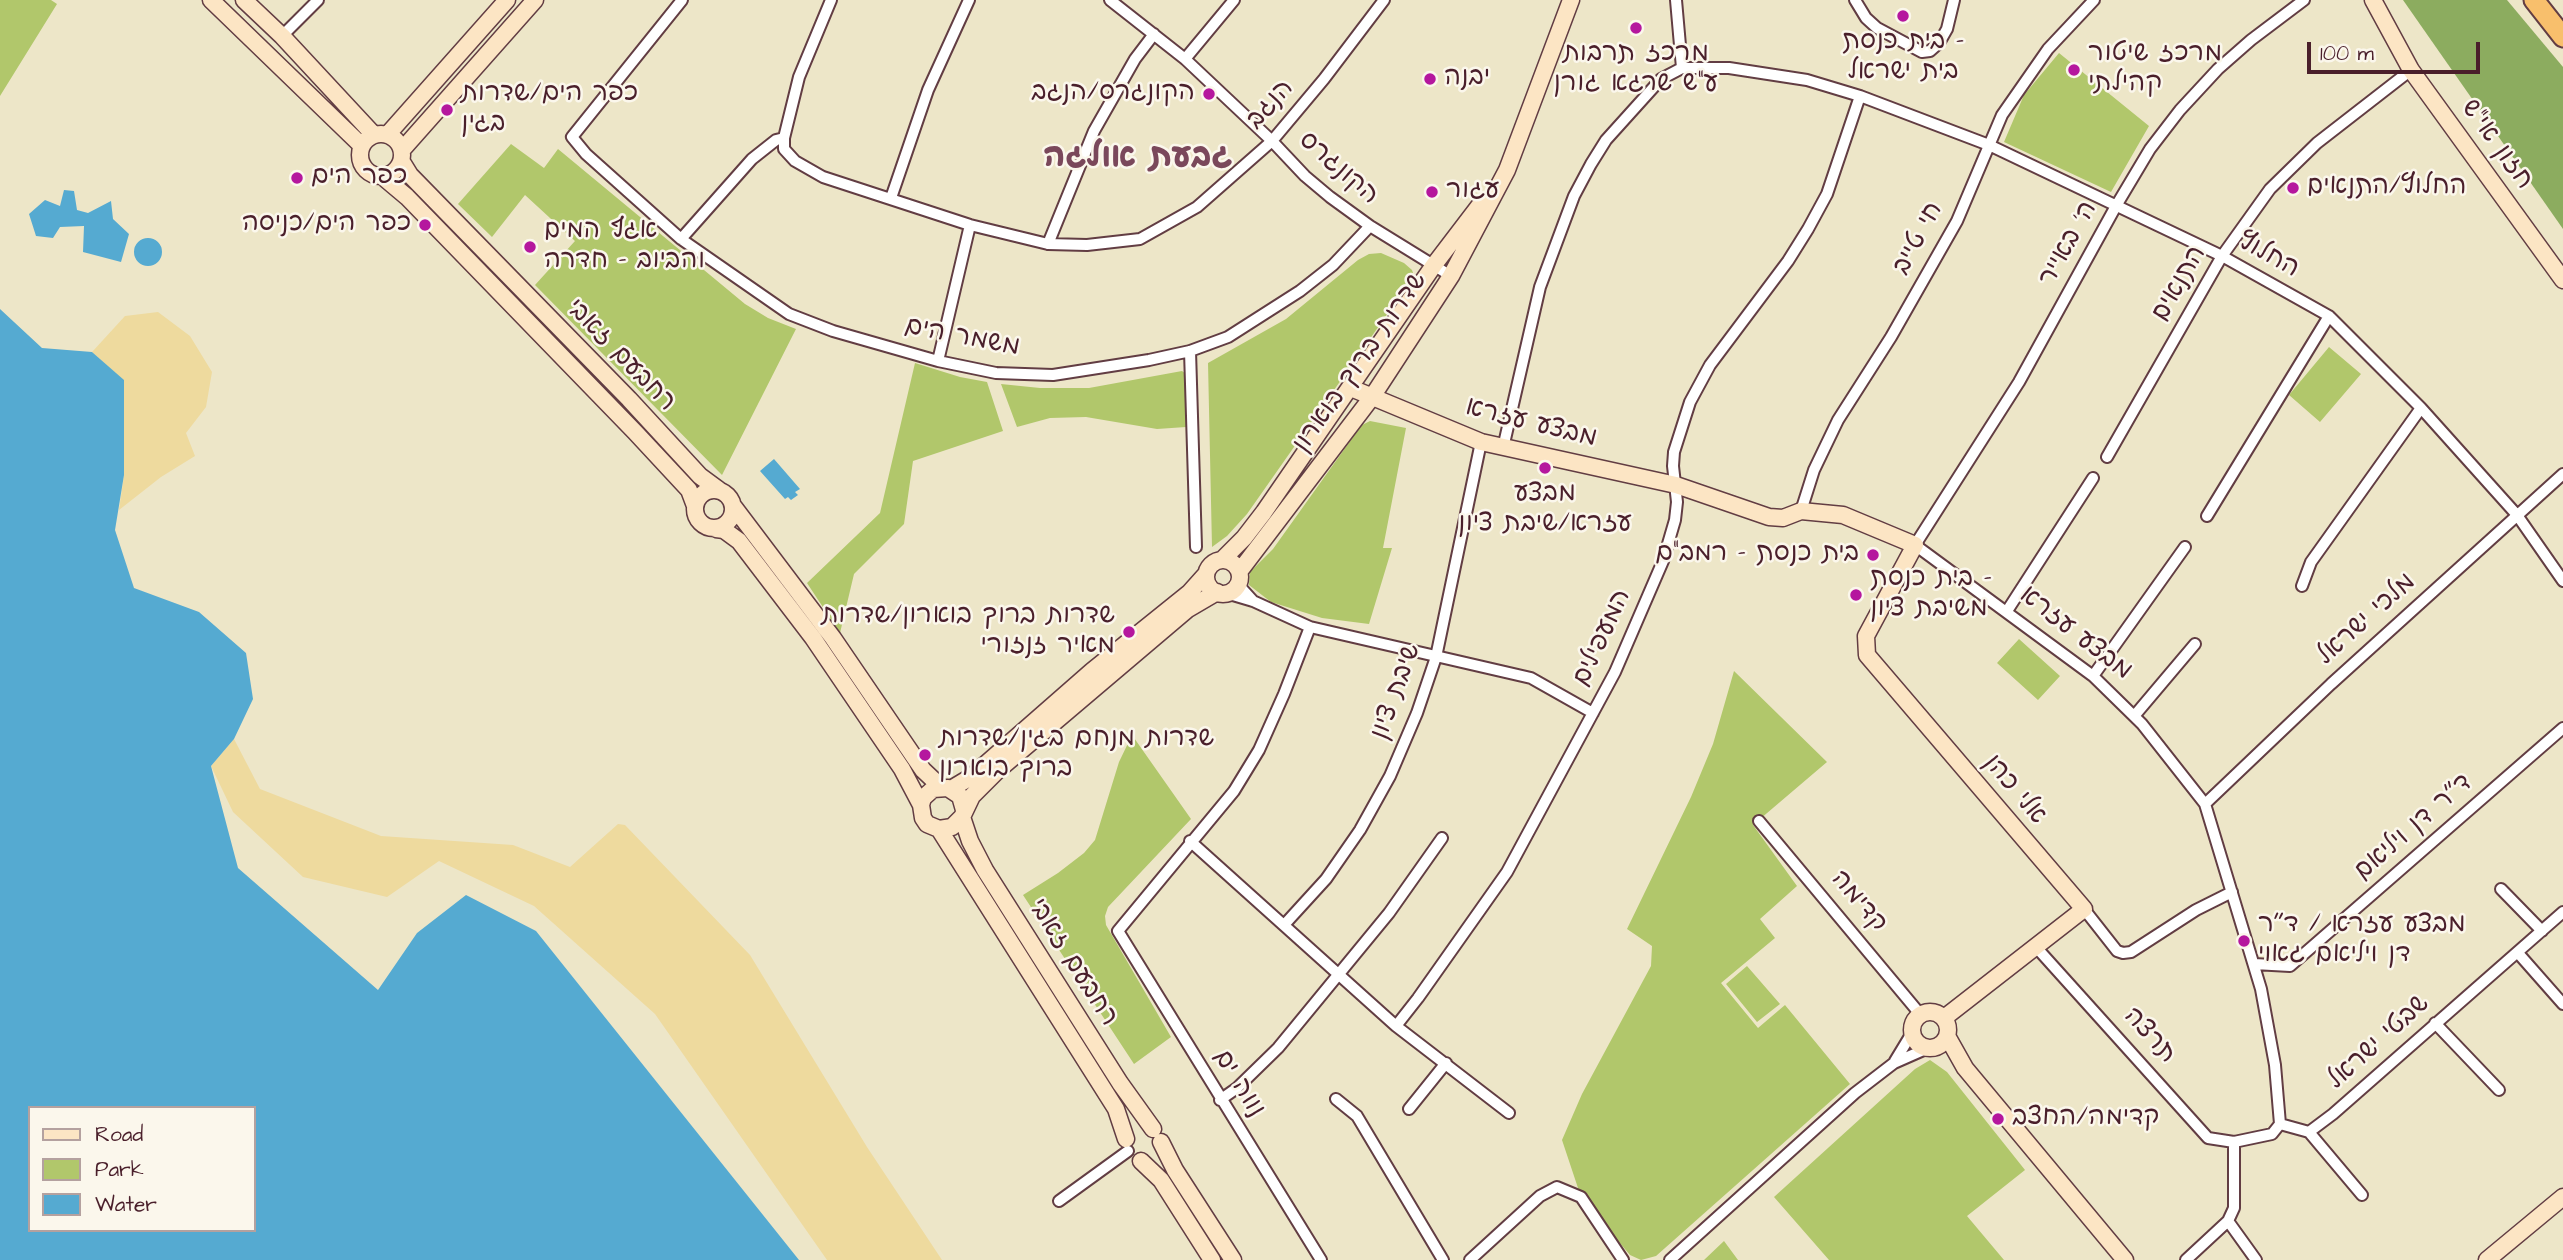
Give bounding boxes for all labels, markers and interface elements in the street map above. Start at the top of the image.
marker: בית כנסת - בית ישראל [1895,8,1911,24]
marker: מרכז תרבות ע"ש שרגא גורן [1628,20,1644,36]
place label: בית כנסת - בית ישראל [1842,27,1964,88]
scale bar [2311,28,2484,72]
place label: מרכז תרבות ע"ש שרגא גורן [1554,39,1718,100]
place label: מרכז שיטור קהילתי [2088,39,2222,100]
text: 100 m [2320,39,2374,68]
marker: מרכז שיטור קהילתי [2066,62,2082,78]
place label: יבנה [1444,63,1490,95]
marker: יבנה [1422,71,1438,87]
street label: הנגב [1241,74,1301,136]
place label: הקונגרס/הנגב [1031,78,1195,110]
place label: כפר הים/שדרות בגין [461,79,638,140]
marker: הקונגרס/הנגב [1201,86,1217,102]
street label: חזון אי"ש [2453,94,2539,196]
marker: כפר הים/שדרות בגין [439,102,455,118]
street label: הקונגרס [1292,126,1384,212]
district label: גבעת אולגה [1043,139,1233,179]
place label: כפר הים [311,162,407,194]
marker: כפר הים [289,170,305,186]
place label: החלוץ/התנאים [2307,172,2467,204]
place label: עגור [1446,176,1499,208]
marker: החלוץ/התנאים [2285,180,2301,196]
marker: עגור [1424,184,1440,200]
street label: ה' באייר [2033,196,2105,292]
street label: חי טייב [1887,197,1951,281]
place label: כפר הים/כניסה [242,209,411,241]
place label: אגף המים והביוב - חדרה [544,216,705,278]
marker: כפר הים/כניסה [417,217,433,233]
street label: החלוץ [2232,226,2304,286]
marker: אגף המים והביוב - חדרה [522,239,538,255]
street label: התנאים [2146,241,2214,327]
street label: שדרות ברוך בוארון [1287,267,1435,459]
street label: רחבעם זאבי [559,293,681,419]
street label: משמר הים [902,312,1022,364]
street label: מבצע עזרא [1462,393,1600,455]
marker: מבצע עזרא/שיבת ציון [1537,460,1553,476]
place label: מבצע עזרא/שיבת ציון [1458,479,1632,540]
place label: בית כנסת - רמב"ם [1655,539,1859,571]
marker: בית כנסת - רמב"ם [1865,547,1881,563]
place label: בית כנסת - משיבת ציון [1870,564,1991,626]
street label: מלכי ישראל [2311,568,2423,672]
street label: מבצע עזרא [2013,580,2137,688]
street label: המעפילים [1567,585,1639,691]
marker: בית כנסת - משיבת ציון [1848,587,1864,603]
place label: שדרות ברוך בוארון/שדרות מאיר זנזורי [822,601,1115,662]
marker: שדרות ברוך בוארון/שדרות מאיר זנזורי [1121,624,1137,640]
street label: שיבת ציון [1365,640,1429,744]
place label: שדרות מנחם בגין/שדרות ברוך בוארון [939,724,1214,786]
marker: שדרות מנחם בגין/שדרות ברוך בוארון [917,747,933,763]
street label: אלי כהן [1976,749,2052,831]
street label: ד״ר דן ויליאם [2349,768,2479,888]
street label: קדימה [1823,865,1893,939]
street label: רחבעם זאבי [1021,894,1123,1032]
place label: מבצע עזרא / ד״ר דן ויליאם גאוי [2258,910,2466,972]
marker: מבצע עזרא / ד״ר דן ויליאם גאוי [2236,933,2252,949]
street label: שבטי ישראל [2322,989,2436,1097]
street label: תרצה [2116,1002,2182,1070]
street label: נווה ים [1205,1044,1271,1124]
place label: קדימה/החצב [2012,1103,2159,1135]
legend [28,1106,256,1232]
marker: קדימה/החצב [1990,1111,2006,1127]
text: Road [95,1120,143,1149]
text: Park [95,1155,144,1184]
text: Water [95,1190,157,1219]

